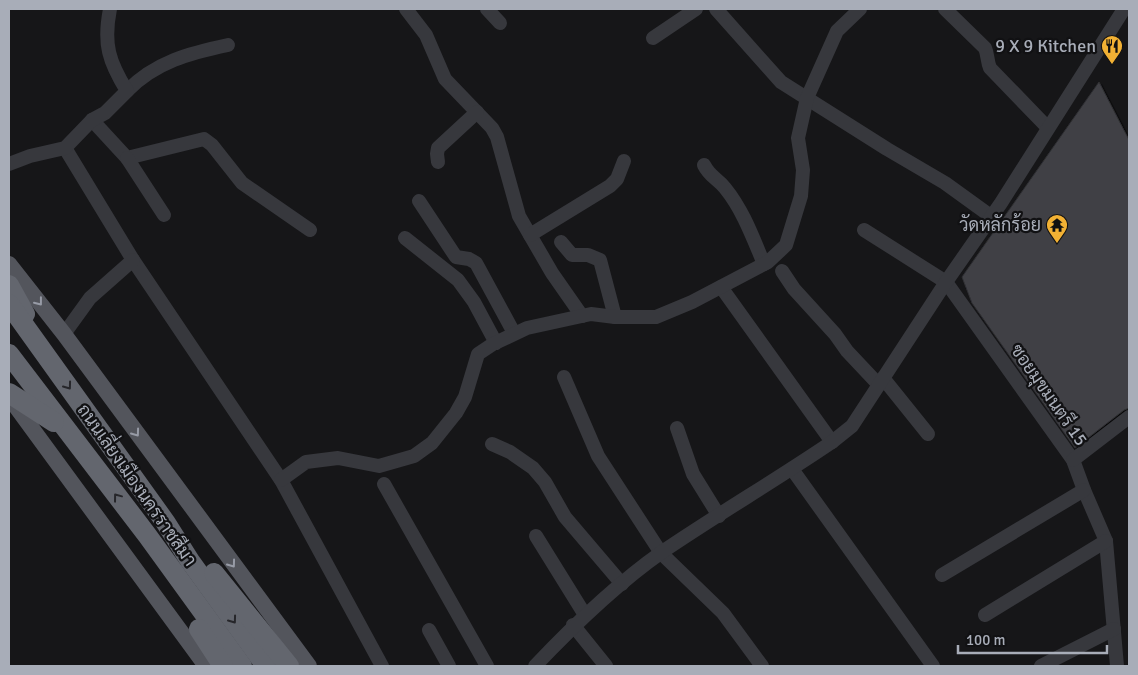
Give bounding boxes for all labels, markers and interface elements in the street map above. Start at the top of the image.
restaurant icon: 9 X 9 Kitchen [1100,34,1124,65]
place label: 9 X 9 Kitchen [995,35,1096,57]
place label: วัดหลักร้อย [959,213,1041,236]
temple icon: วัดหลักร้อย [1045,213,1069,244]
one-way arrow [33,297,42,306]
street label: ซอยมุขมนตรี 15 [1005,339,1094,451]
one-way arrow [62,380,71,390]
street label: ถนนเลี่ยงเมืองนครราชสีมา [73,397,205,570]
one-way arrow [130,427,139,437]
one-way arrow [115,494,123,503]
one-way arrow [226,558,235,568]
one-way arrow [227,614,236,624]
scale bar [958,622,1107,654]
text: 100 m [966,631,1006,649]

